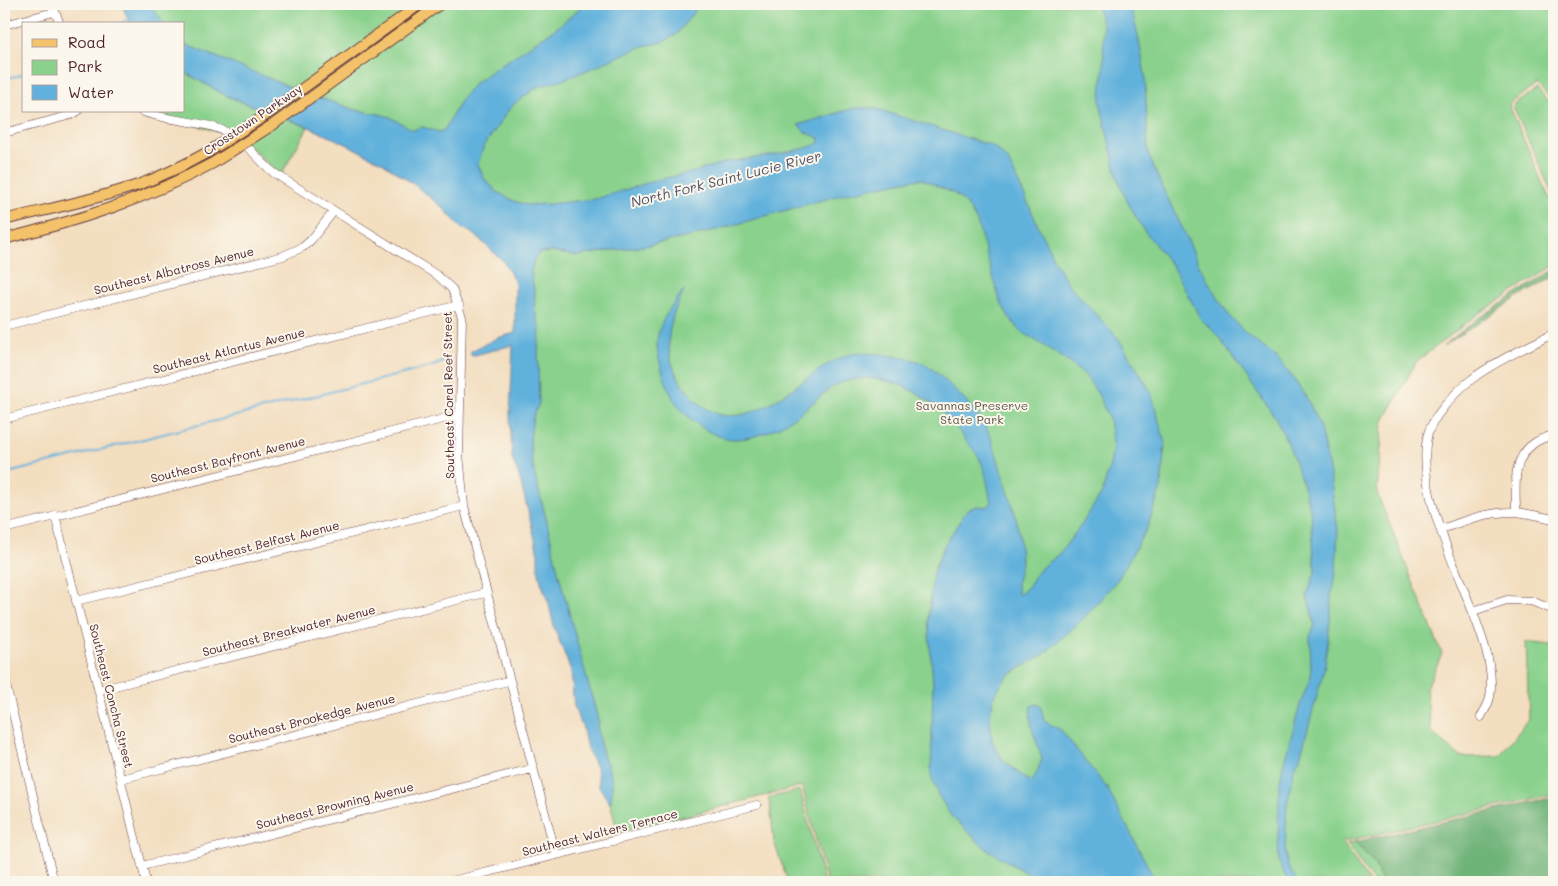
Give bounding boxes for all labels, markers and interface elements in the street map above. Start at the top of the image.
legend [22,22,185,112]
text: Road [68,32,105,52]
text: Park [68,56,102,76]
street label: Crosstown Parkway [200,80,305,158]
text: Water [68,82,114,102]
water label: North Fork Saint Lucie River [629,146,823,211]
street label: Southeast Albatross Avenue [92,242,255,298]
street label: Southeast Coral Reef Street [439,311,457,479]
street label: Southeast Atlantus Avenue [151,323,306,377]
park label: Savannas Preserve State Park [916,397,1028,427]
street label: Southeast Bayfront Avenue [149,432,307,486]
street label: Southeast Belfast Avenue [193,516,341,568]
street label: Southeast Breakwater Avenue [200,601,377,659]
street label: Southeast Concha Street [86,622,138,770]
street label: Southeast Brookedge Avenue [227,690,397,747]
street label: Southeast Browning Avenue [254,778,415,832]
street label: Southeast Walters Terrace [520,805,679,859]

